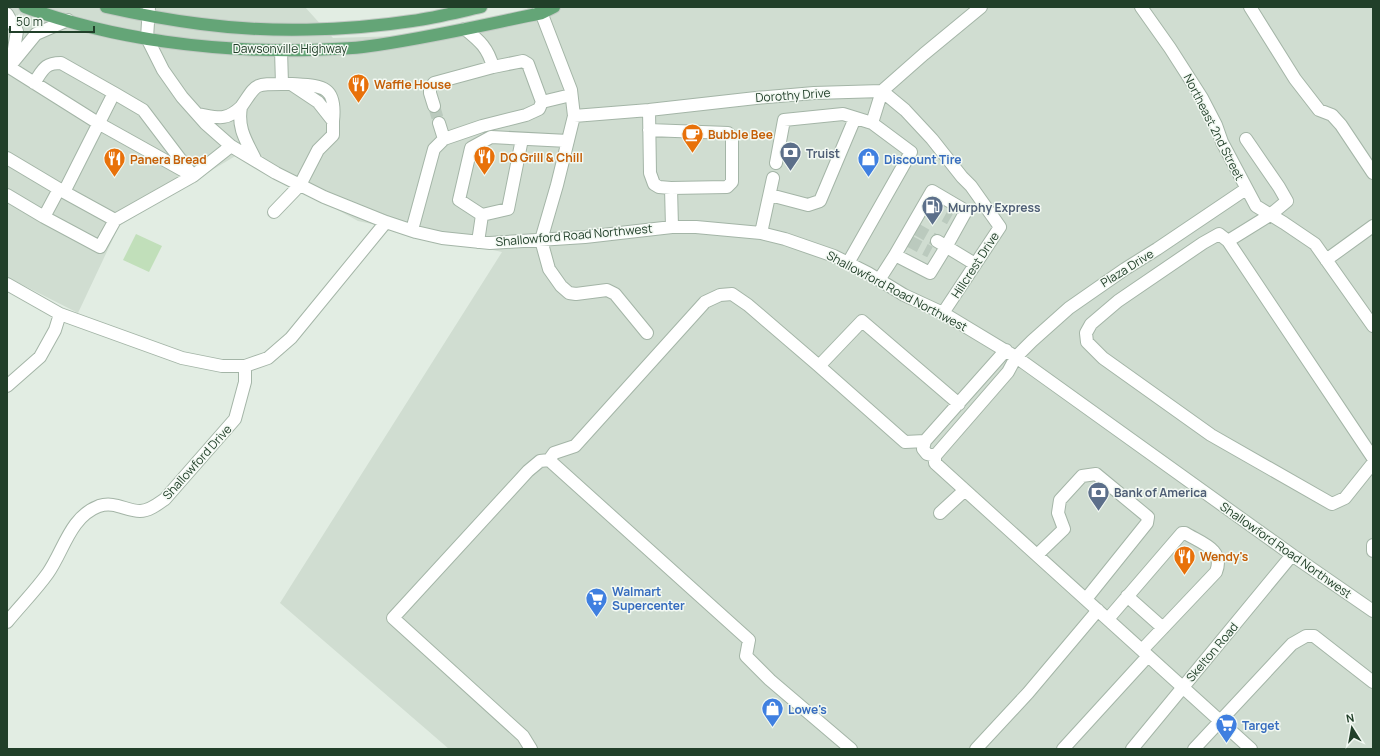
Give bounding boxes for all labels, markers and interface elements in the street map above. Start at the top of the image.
scale bar [10,8,94,34]
text: 50 m [16,13,43,30]
street label: Dawsonville Highway [233,40,348,57]
restaurant icon: Waffle House [346,71,372,104]
street label: Northeast 2nd Street [1180,71,1248,183]
place label: Waffle House [374,76,451,93]
street label: Dorothy Drive [755,84,831,106]
cafe icon: Bubble Bee [680,121,706,154]
place label: Bubble Bee [708,126,773,143]
bank icon: Truist [778,140,804,173]
restaurant icon: DQ Grill & Chill [471,144,497,177]
place label: Truist [806,145,840,162]
restaurant icon: Panera Bread [101,146,127,179]
shop icon: Discount Tire [856,146,882,179]
place label: DQ Grill & Chill [500,149,583,166]
place label: Panera Bread [130,151,207,168]
place label: Discount Tire [884,151,962,168]
fuel station icon: Murphy Express [920,194,946,227]
place label: Murphy Express [948,199,1041,216]
street label: Shallowford Road Northwest [495,220,653,250]
street label: Hillcrest Drive [947,228,1003,302]
street label: Plaza Drive [1097,245,1157,291]
street label: Shallowford Road Northwest [824,247,971,335]
street label: Shallowford Drive [159,421,235,503]
bank icon: Bank of America [1085,479,1111,512]
place label: Bank of America [1114,484,1207,501]
street label: Shallowford Road Northwest [1217,498,1355,602]
restaurant icon: Wendy's [1171,543,1197,576]
place label: Wendy's [1200,548,1249,565]
place label: Walmart Supercenter [612,583,685,614]
supermarket icon: Walmart Supercenter [583,585,609,618]
street label: Skelton Road [1182,619,1242,685]
shop icon: Lowe's [760,696,786,729]
place label: Lowe's [788,701,827,718]
north arrow [1332,708,1372,748]
text: N [1345,710,1355,726]
supermarket icon: Target [1214,712,1240,745]
place label: Target [1242,717,1280,734]

